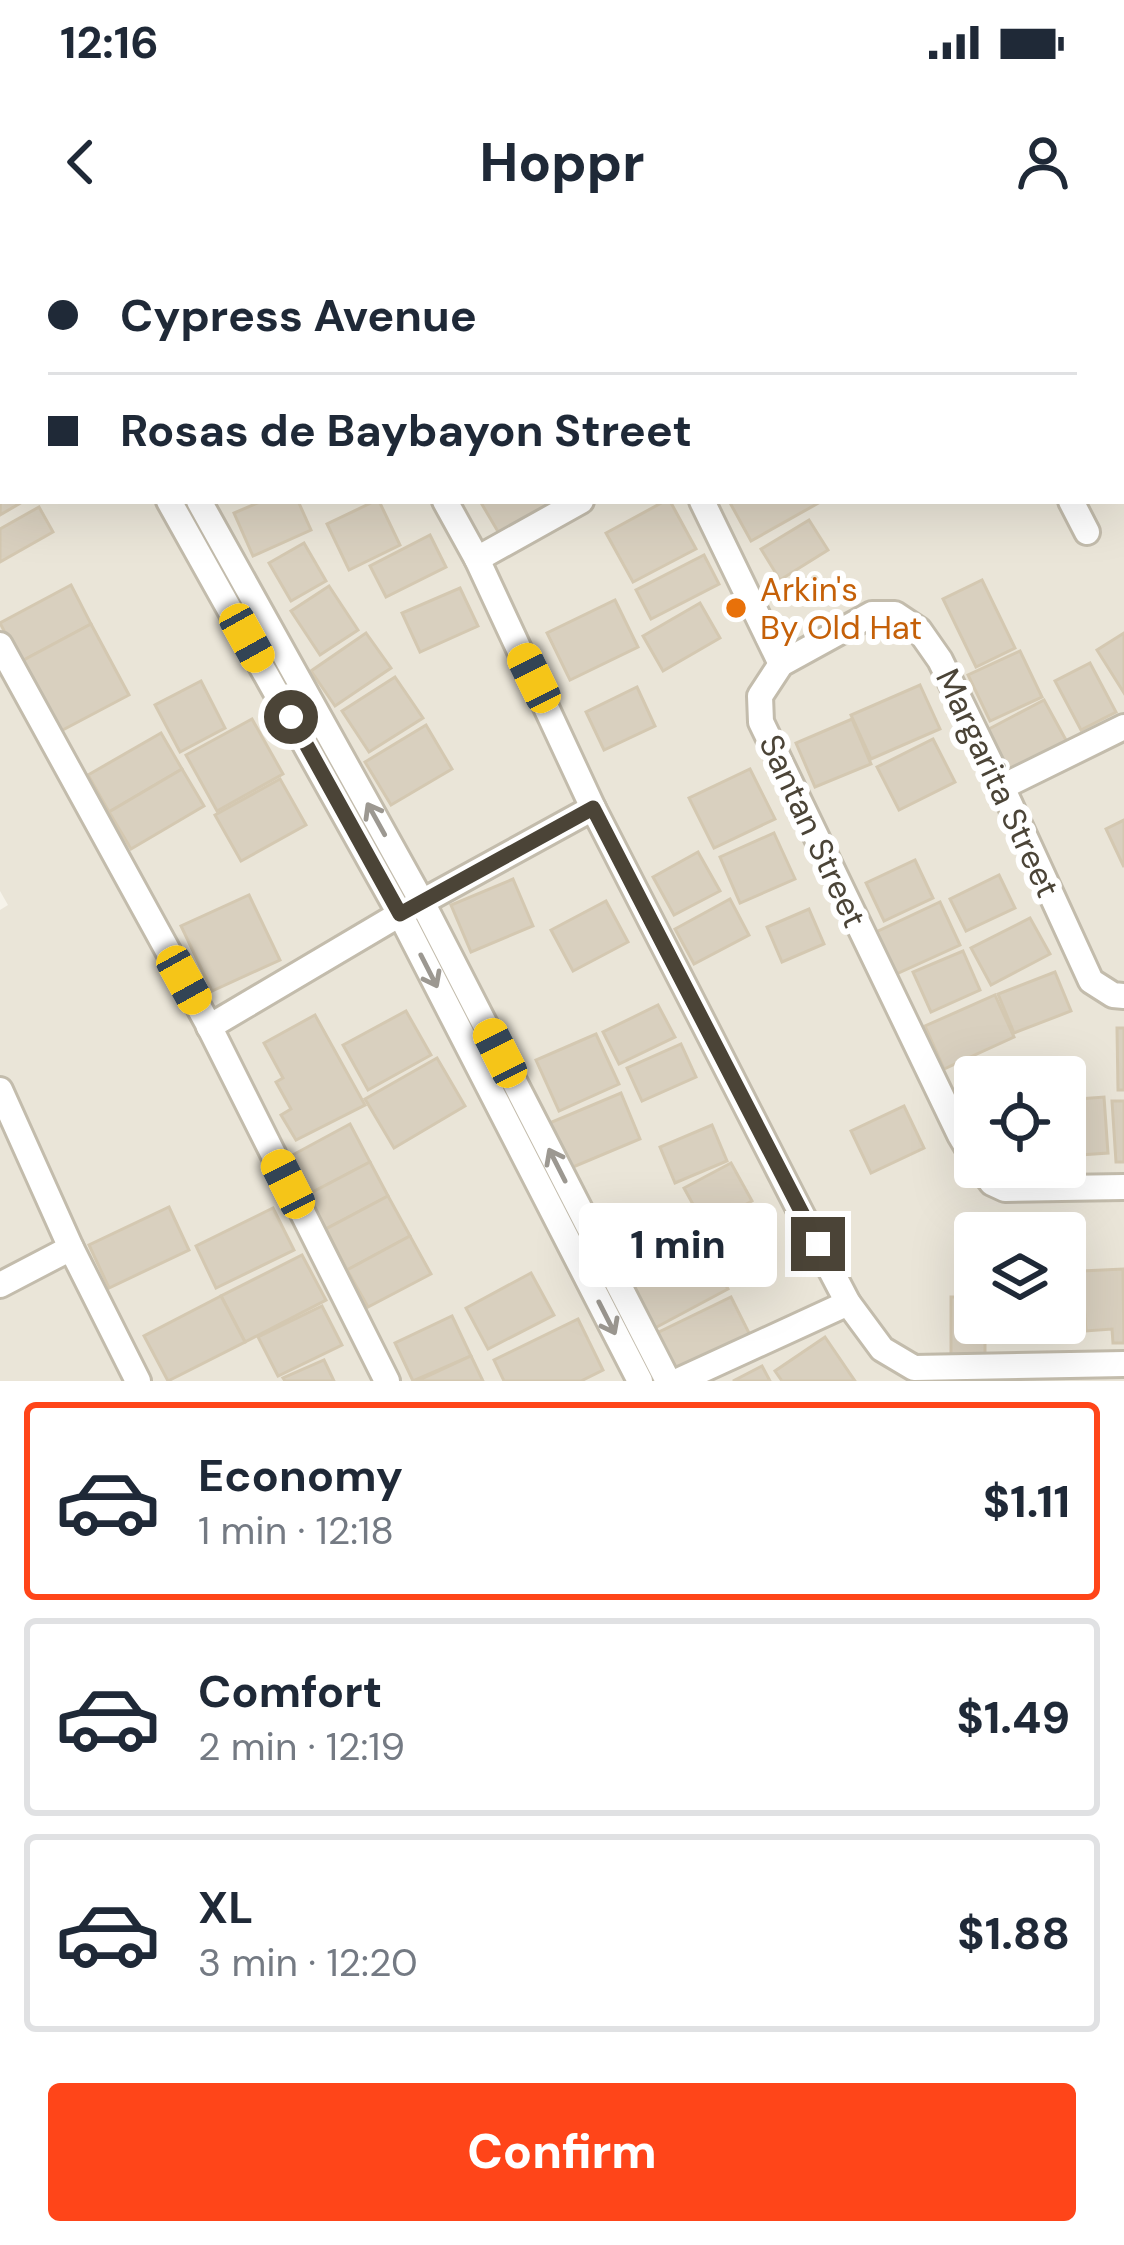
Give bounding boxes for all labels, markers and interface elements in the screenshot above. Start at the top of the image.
text: 12:16 [60,13,159,72]
text: Hoppr [479,127,645,198]
icon: back [48,129,114,195]
icon: person [1010,129,1076,195]
text: Cypress Avenue [120,286,477,345]
text: Rosas de Baybayon Street [120,401,692,460]
place label: Arkin's By Old Hat [760,568,922,649]
marker: Arkin's By Old Hat [723,595,749,621]
car [214,598,280,678]
car [502,638,566,718]
street label: Margarita Street [926,662,1070,904]
route start [264,690,318,744]
street label: Santan Street [750,728,876,934]
one-way arrow [364,803,387,838]
car [151,940,217,1020]
one-way arrow [419,952,442,988]
car [468,1013,532,1093]
map controls [954,1056,1086,1344]
button: locate [954,1056,1086,1188]
car [256,1144,320,1224]
one-way arrow [545,1147,568,1183]
callout: 1 min [578,1202,776,1286]
button: layers [954,1212,1086,1344]
route end [791,1217,845,1271]
text: 1 min [630,1219,726,1270]
one-way arrow [596,1299,619,1334]
text: Economy [198,1446,403,1505]
icon: car [54,1447,162,1555]
text: $1.11 [983,1472,1070,1531]
text: 1 min · 12:18 [198,1505,394,1556]
text: Comfort [198,1662,382,1721]
icon: car [54,1663,162,1771]
text: $1.49 [956,1688,1070,1747]
text: 2 min · 12:19 [198,1721,405,1772]
text: XL [198,1878,253,1937]
icon: car [54,1879,162,1987]
text: $1.88 [957,1904,1070,1963]
text: 3 min · 12:20 [198,1937,418,1988]
button: Confirm [48,2083,1076,2221]

